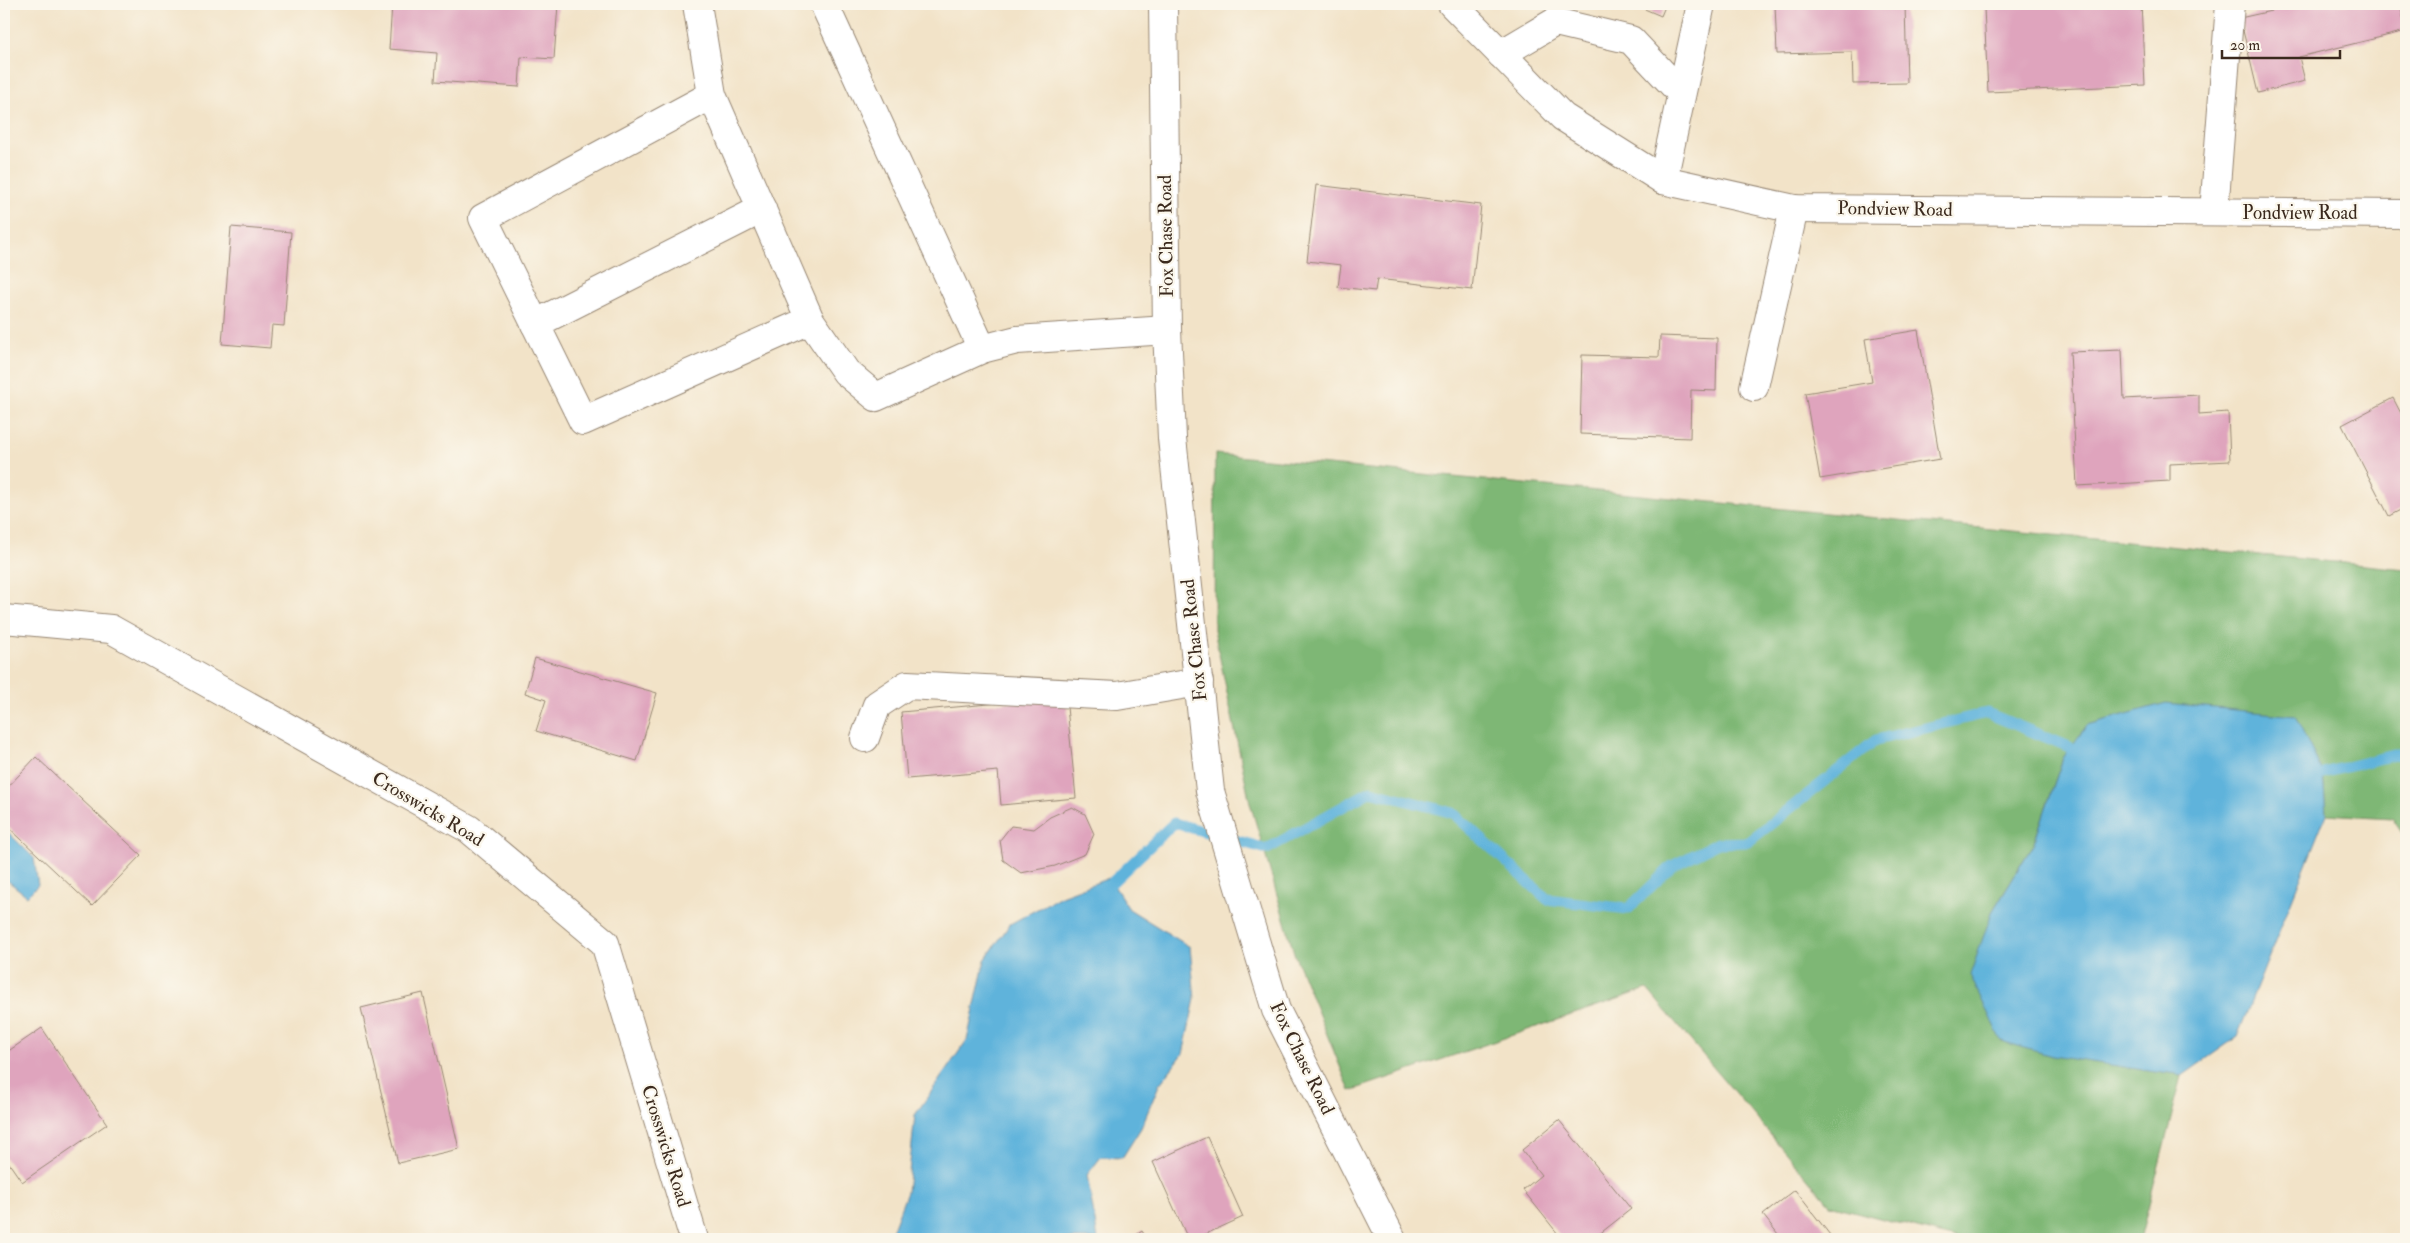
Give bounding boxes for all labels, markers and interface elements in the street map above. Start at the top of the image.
scale bar [2222,28,2340,60]
text: 20 m [2230,36,2260,55]
street label: Fox Chase Road [1153,174,1179,298]
street label: Pondview Road [1837,196,1954,222]
street label: Pondview Road [2242,201,2358,225]
street label: Fox Chase Road [1176,577,1212,702]
street label: Crosswicks Road [368,766,489,852]
street label: Fox Chase Road [1264,998,1340,1119]
street label: Crosswicks Road [636,1082,696,1211]

